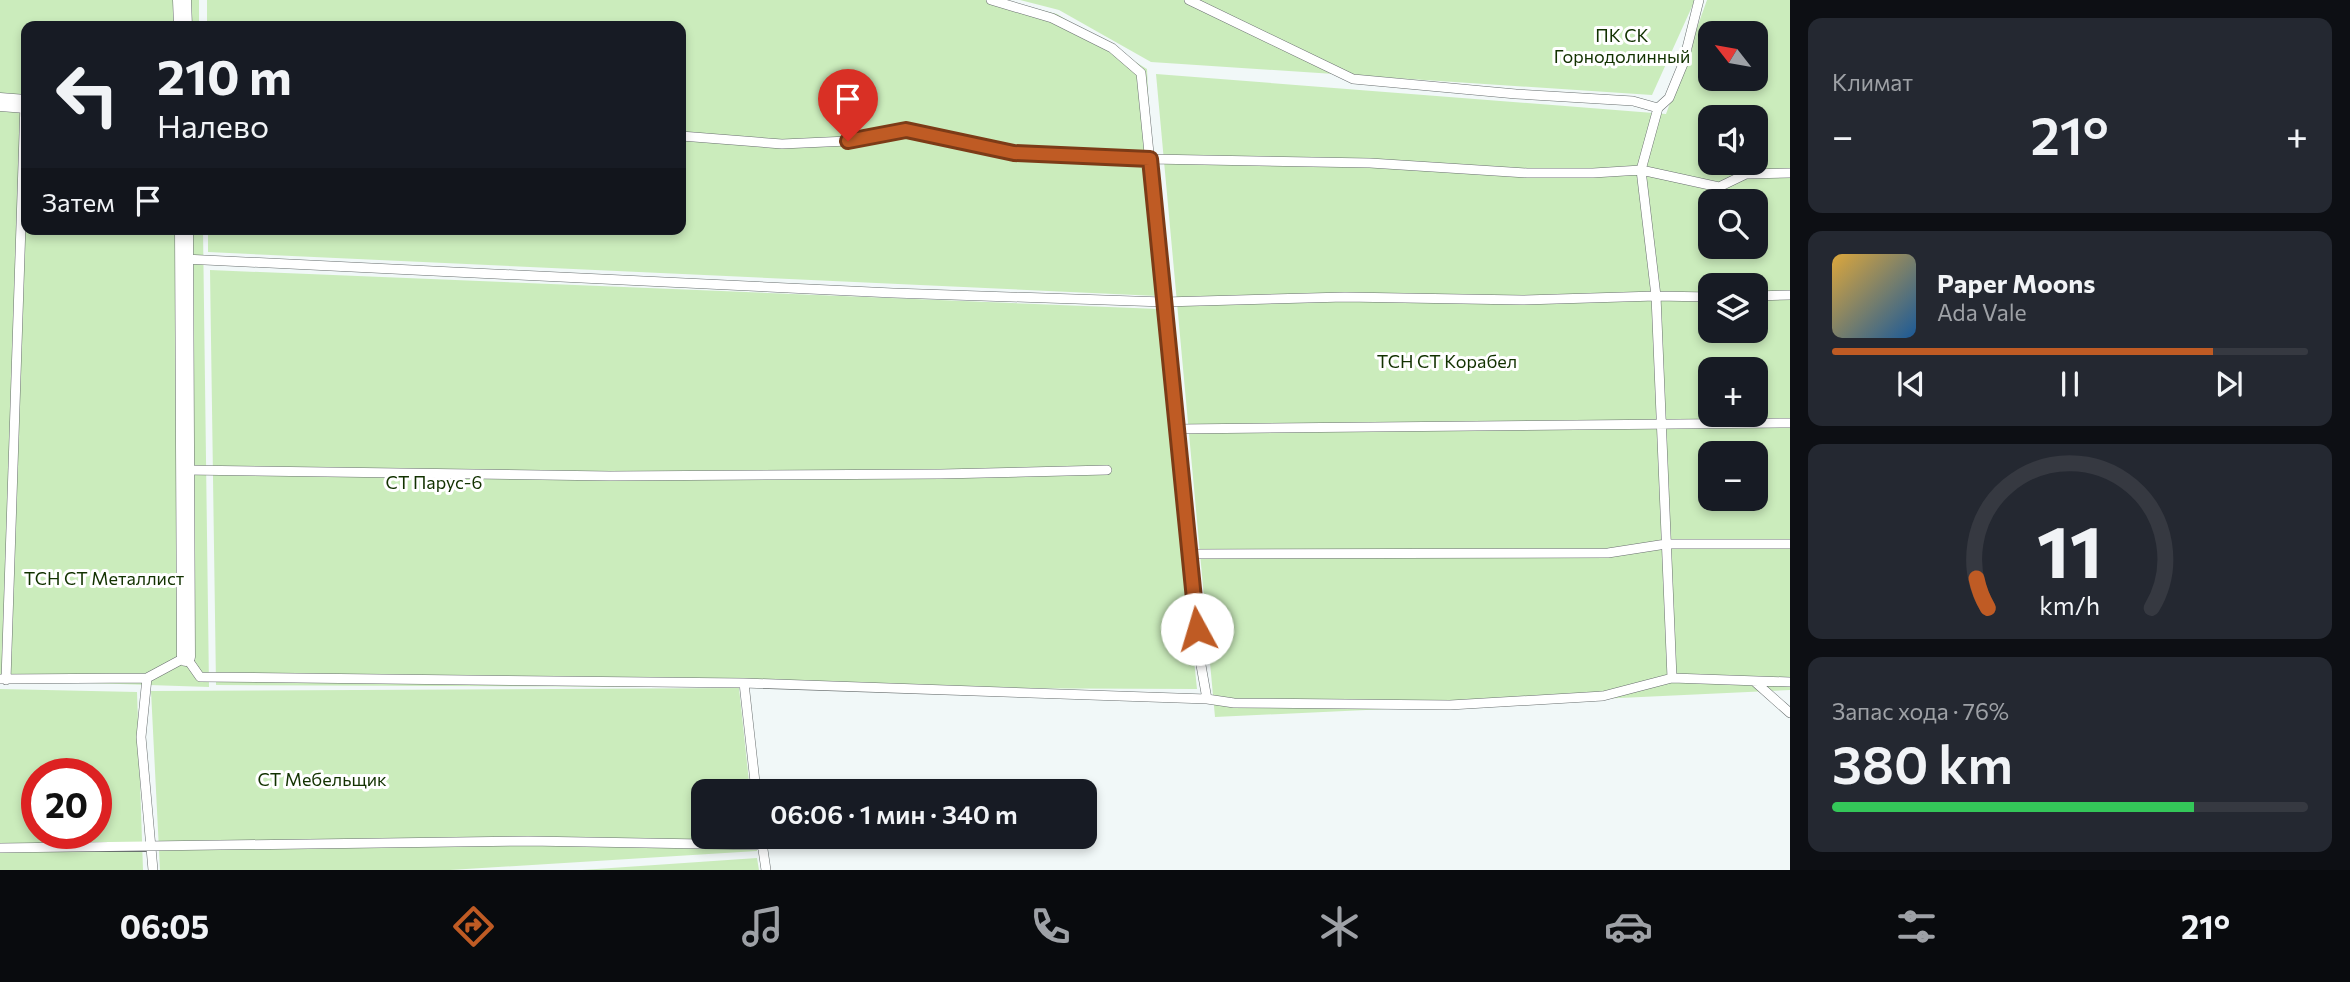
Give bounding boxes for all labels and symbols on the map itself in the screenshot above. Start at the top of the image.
north arrow [1698,21,1768,91]
park label: ПК СК Горнодолинный [1554,24,1690,67]
pin [818,69,878,141]
park label: ТСН СТ Корабел [1377,350,1517,372]
park label: СТ Парус-6 [386,471,482,493]
park label: ТСН СТ Металлист [24,567,185,589]
position arrow [1160,592,1234,666]
speed limit sign: 20 [21,758,112,849]
park label: СТ Мебельщик [257,768,387,790]

